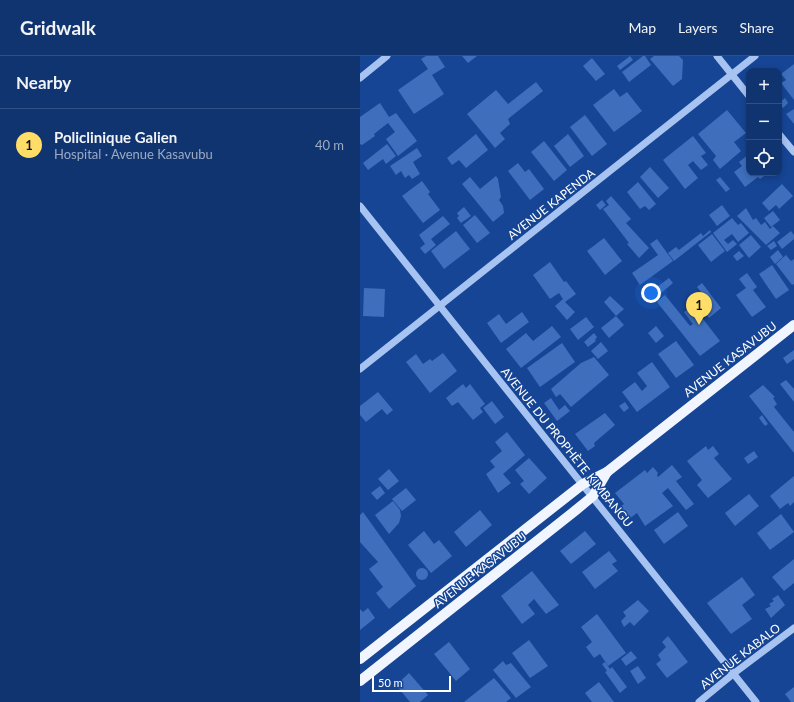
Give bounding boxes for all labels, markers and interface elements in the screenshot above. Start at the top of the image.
text: Gridwalk [20,16,96,39]
text: Map [628,19,656,36]
text: Layers [678,19,718,36]
text: Share [740,19,774,36]
map controls [746,68,782,176]
button: + [746,68,782,104]
text: Nearby [16,72,71,93]
button: − [746,104,782,140]
text: Policlinique Galien [54,128,177,146]
text: 1 [25,137,33,153]
text: 40 m [315,137,344,153]
button: locate [746,140,782,176]
text: Hospital · Avenue Kasavubu [54,146,213,162]
street label: AVENUE KAPENDA [504,165,598,243]
your location [641,283,661,303]
pin: 1 [686,292,712,325]
street label: AVENUE KASAVUBU [680,318,780,400]
street label: AVENUE DU PROPHÈTE KIMBANGU [498,364,636,530]
street label: AVENUE KASAVUBU [430,529,530,611]
street label: AVENUE KABALO [697,620,783,692]
scale bar [372,674,451,693]
text: 50 m [378,676,403,689]

